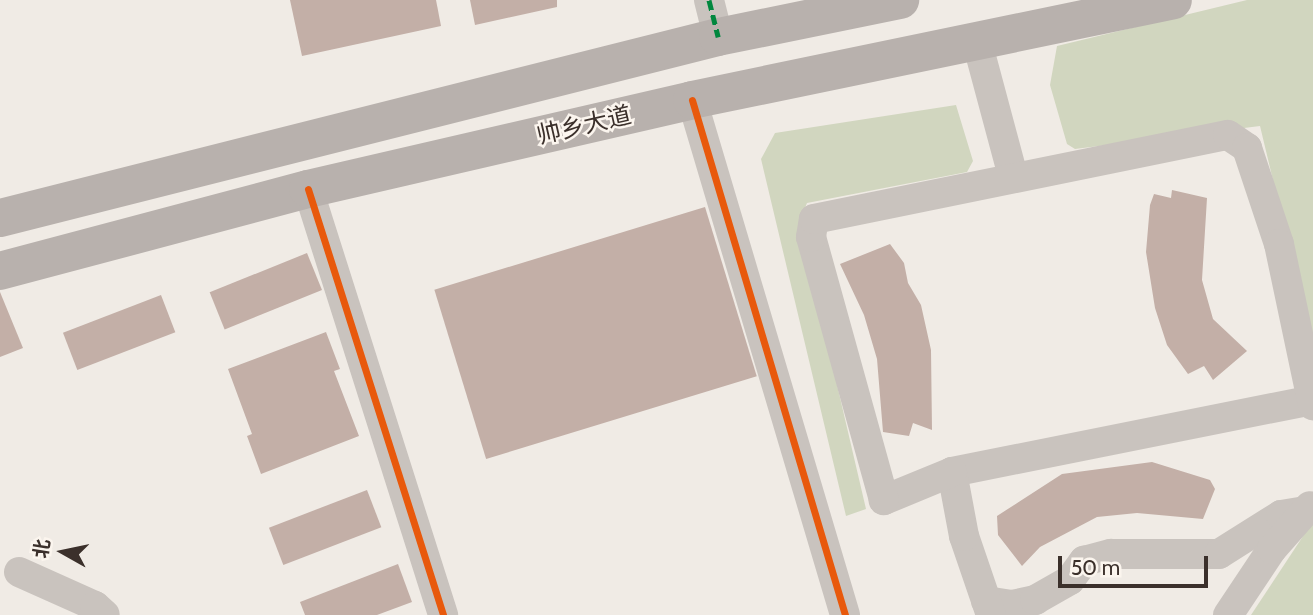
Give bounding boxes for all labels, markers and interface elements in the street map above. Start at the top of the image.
street label: 帅乡大道 [534,100,634,150]
north arrow [28,517,98,587]
text: 北 [29,537,55,560]
scale bar [1061,542,1212,586]
text: 50 m [1071,555,1120,580]

